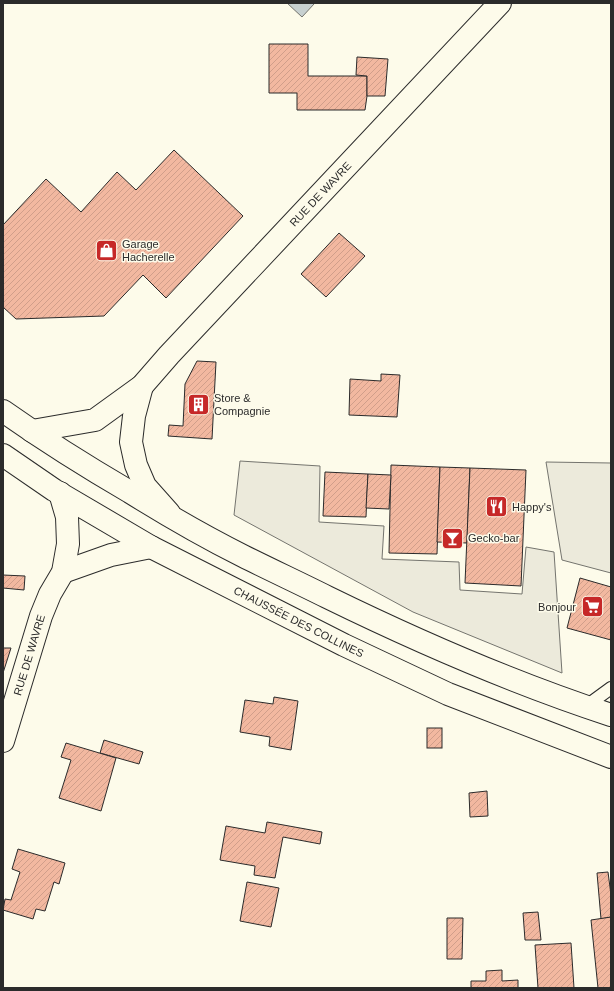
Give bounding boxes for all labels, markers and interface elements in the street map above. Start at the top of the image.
street label: RUE DE WAVRE [287,159,353,229]
shop icon: Garage Hacherelle [94,237,120,263]
place label: Garage Hacherelle [122,238,175,263]
building icon: Store & Compagnie [186,391,212,417]
place label: Store & Compagnie [214,392,270,417]
restaurant icon: Happy's [483,494,509,520]
place label: Happy's [512,501,552,513]
bar icon: Gecko-bar [440,525,466,551]
place label: Gecko-bar [468,532,520,544]
street label: CHAUSSÉE DES COLLINES [232,584,366,659]
supermarket icon: Bonjour [579,594,605,620]
place label: Bonjour [538,601,576,613]
street label: RUE DE WAVRE [11,613,47,697]

